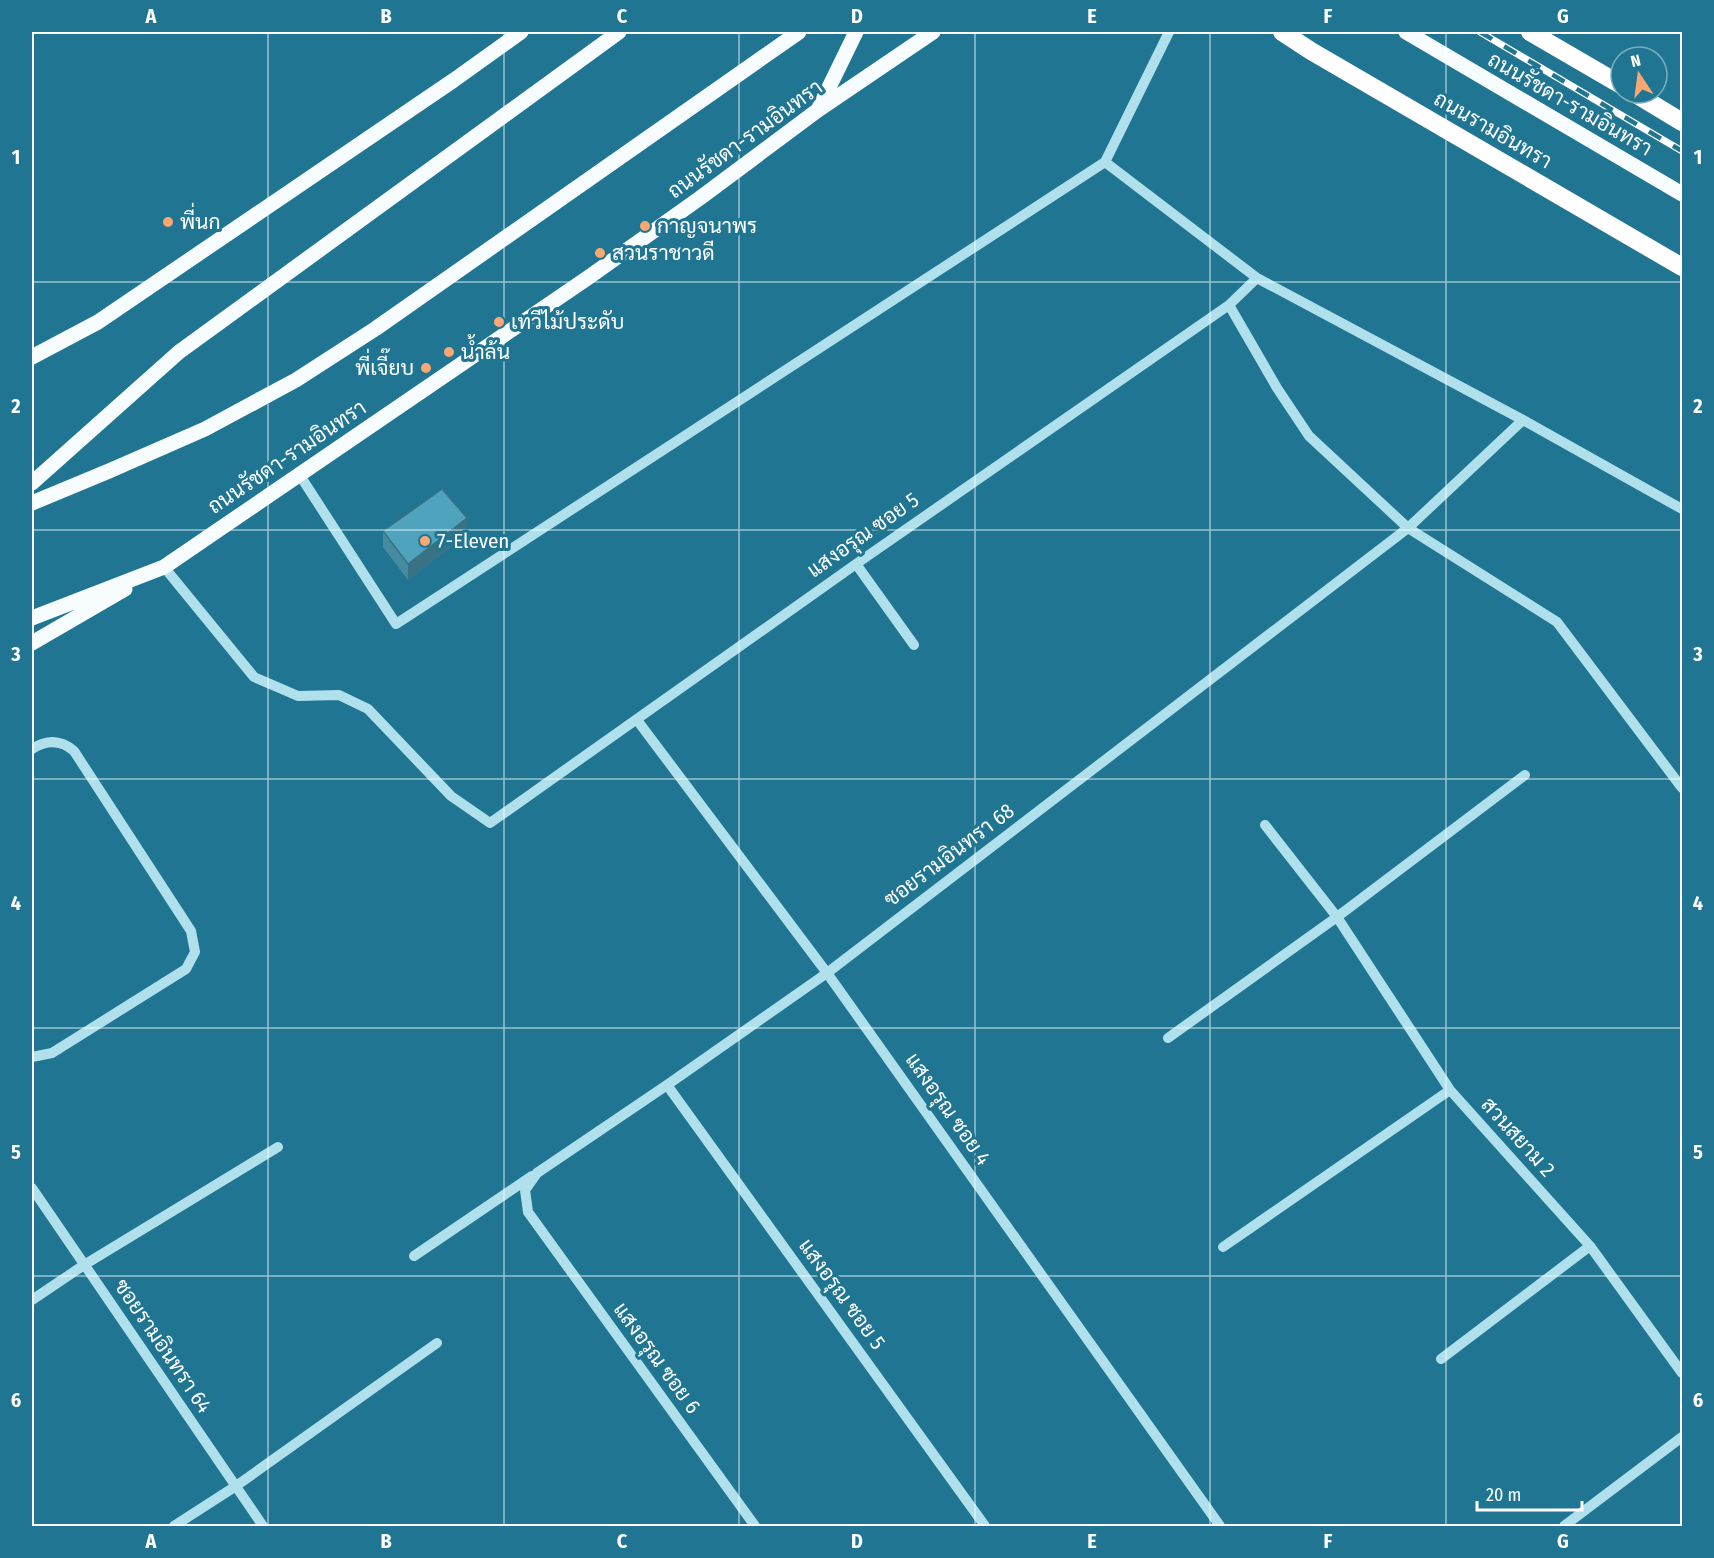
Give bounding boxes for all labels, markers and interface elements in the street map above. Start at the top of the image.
text: A [145,4,158,28]
text: B [380,4,392,28]
text: C [617,4,628,28]
text: D [851,4,863,28]
text: E [1087,4,1097,28]
text: F [1324,4,1333,28]
text: G [1557,4,1569,28]
north arrow [1609,45,1669,105]
street label: ถนนรัชดา-รามอินทรา [1483,46,1657,162]
text: N [1629,51,1643,71]
street label: ถนนรัชดา-รามอินทรา [662,74,828,204]
street label: ถนนรามอินทรา [1429,86,1557,174]
text: 1 [12,145,20,169]
text: 1 [1694,145,1702,169]
place label: พี่นก [180,202,221,235]
place label: กาญจนาพร [657,213,757,239]
marker: พี่นก [161,215,175,229]
marker: กาญจนาพร [638,219,652,233]
place label: สวนราชาวดี [612,240,715,266]
marker: สวนราชาวดี [593,246,607,260]
place label: เทวีไม้ประดับ [511,309,624,335]
marker: เทวีไม้ประดับ [492,315,506,329]
place label: น้ำล้น [461,334,510,365]
marker: น้ำล้น [442,345,456,359]
place label: พี่เจี๊ยบ [355,348,414,381]
marker: พี่เจี๊ยบ [419,361,433,375]
text: 2 [10,394,21,418]
street label: ถนนรัชดา-รามอินทรา [203,394,371,520]
text: 2 [1692,394,1703,418]
street label: แสงอรุณ ซอย 5 [802,487,925,584]
place label: 7-Eleven [437,528,509,554]
marker: 7-Eleven [418,534,432,548]
text: 3 [10,642,21,666]
text: 3 [1692,642,1703,666]
street label: ซอยรามอินทรา 68 [879,798,1019,912]
text: 4 [11,891,21,915]
text: 4 [1693,891,1703,915]
street label: แสงอรุณ ซอย 4 [899,1048,996,1171]
street label: สวนสยาม 2 [1476,1092,1560,1182]
text: 5 [11,1140,21,1164]
text: 5 [1693,1140,1703,1164]
street label: แสงอรุณ ซอย 5 [792,1234,891,1355]
street label: ซอยรามอินทรา 64 [109,1274,217,1418]
street label: แสงอรุณ ซอย 6 [607,1297,706,1419]
text: 6 [11,1388,21,1412]
text: 6 [1693,1388,1703,1412]
scale bar [1477,1474,1582,1512]
text: 20 m [1486,1484,1521,1506]
text: A [145,1529,158,1553]
text: B [380,1529,392,1553]
text: C [617,1529,628,1553]
text: D [851,1529,863,1553]
text: E [1087,1529,1097,1553]
text: F [1324,1529,1333,1553]
text: G [1557,1529,1569,1553]

